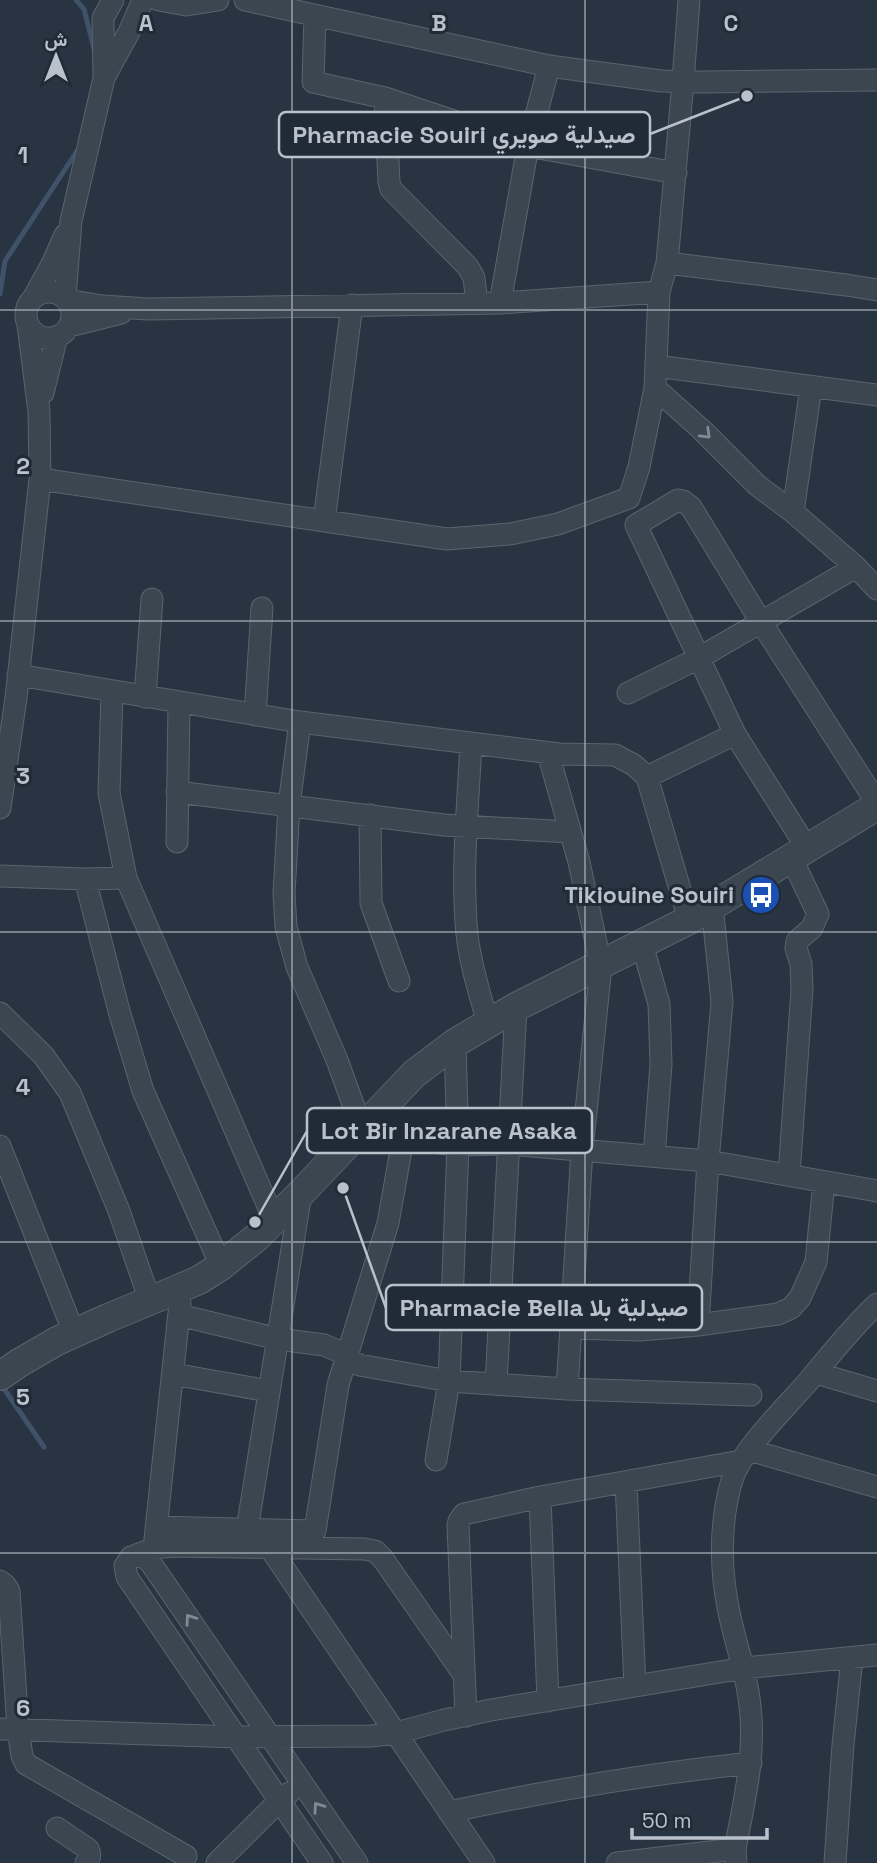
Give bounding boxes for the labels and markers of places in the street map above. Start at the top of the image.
callout: Pharmacie Souiri صيدلية صويري [279,112,650,157]
bus stop icon: Tikiouine Souiri [740,874,782,916]
place label: Tikiouine Souiri [564,880,734,910]
callout: Lot Bir Inzarane Asaka [307,1108,592,1153]
callout: Pharmacie Bella صيدلية بلا [386,1285,702,1330]

